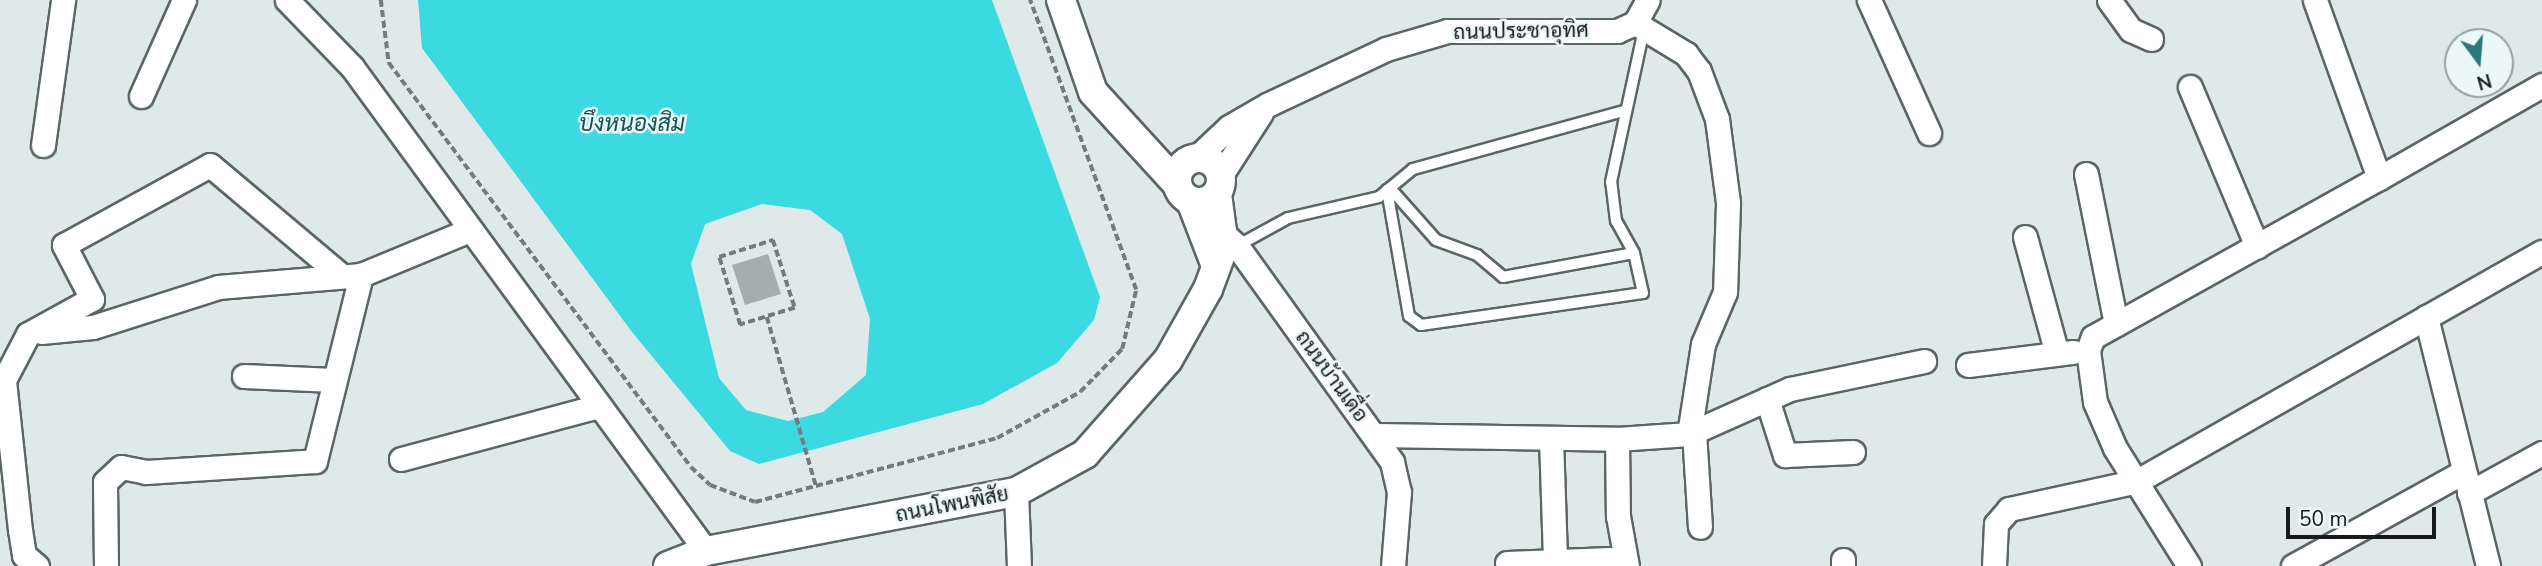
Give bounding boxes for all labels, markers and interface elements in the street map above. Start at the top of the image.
street label: ถนนประชาอุทิศ [1453,17,1589,45]
north arrow [2444,28,2514,98]
text: N [2474,67,2495,96]
water label: บึงหนองสิม [579,110,685,138]
street label: ถนนบ้านเดื่อ [1290,325,1374,427]
street label: ถนนโพนพิสัย [893,481,1011,527]
scale bar [2290,492,2440,536]
text: 50 m [2299,505,2348,533]

